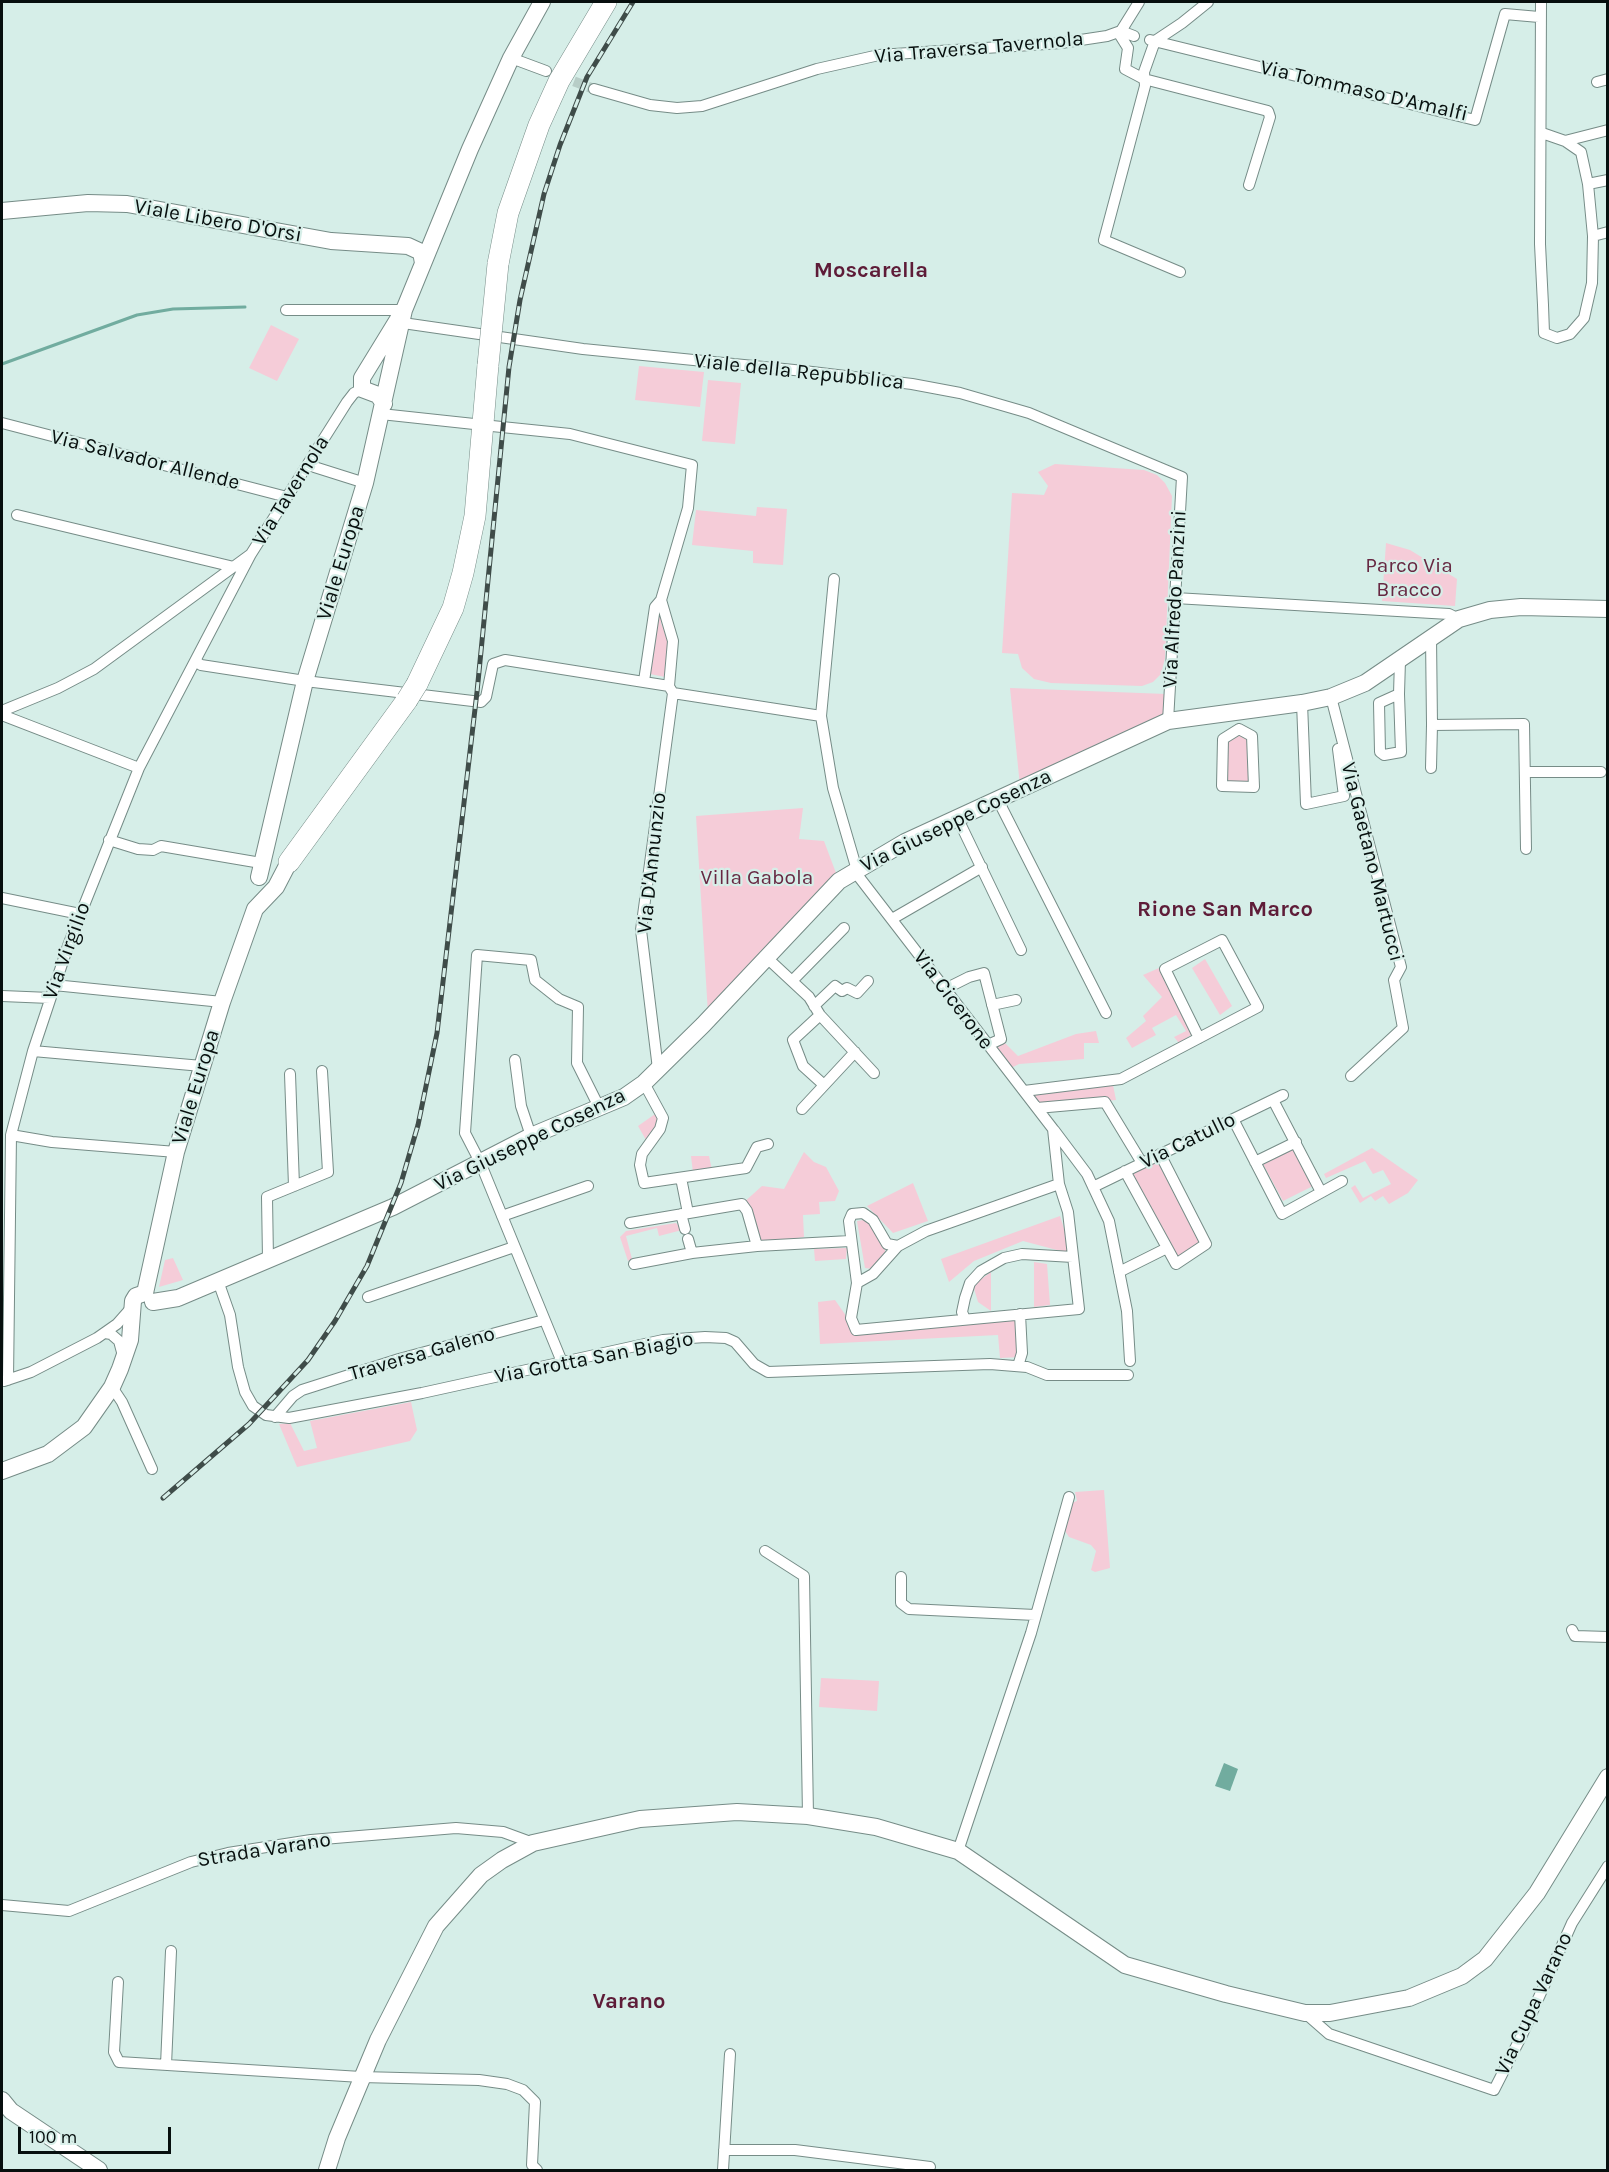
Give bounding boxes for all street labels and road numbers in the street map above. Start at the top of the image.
street label: Via Traversa Tavernola [873,26,1085,70]
street label: Via Tommaso D'Amalfi [1258,55,1470,127]
street label: Viale Libero D'Orsi [132,194,304,248]
street label: Viale della Repubblica [693,348,905,396]
street label: Via Salvador Allende [48,424,242,496]
street label: Via Tavernola [247,431,335,551]
street label: Viale Europa [312,503,370,623]
street label: Via Alfredo Panzini [1158,509,1192,689]
street label: Via Gaetano Martucci [1335,760,1409,964]
street label: Via Giuseppe Cosenza [856,764,1056,878]
street label: Via D'Annunzio [632,791,672,935]
street label: Via Virgilio [38,899,96,1003]
street label: Via Cicerone [907,945,999,1055]
street label: Viale Europa [167,1027,225,1147]
street label: Via Giuseppe Cosenza [430,1083,630,1197]
street label: Via Catullo [1136,1107,1240,1175]
street label: Traversa Galeno [346,1321,498,1387]
street label: Via Grotta San Biagio [492,1326,696,1390]
street label: Strada Varano [195,1827,333,1873]
street label: Via Cupa Varano [1490,1928,1578,2080]

